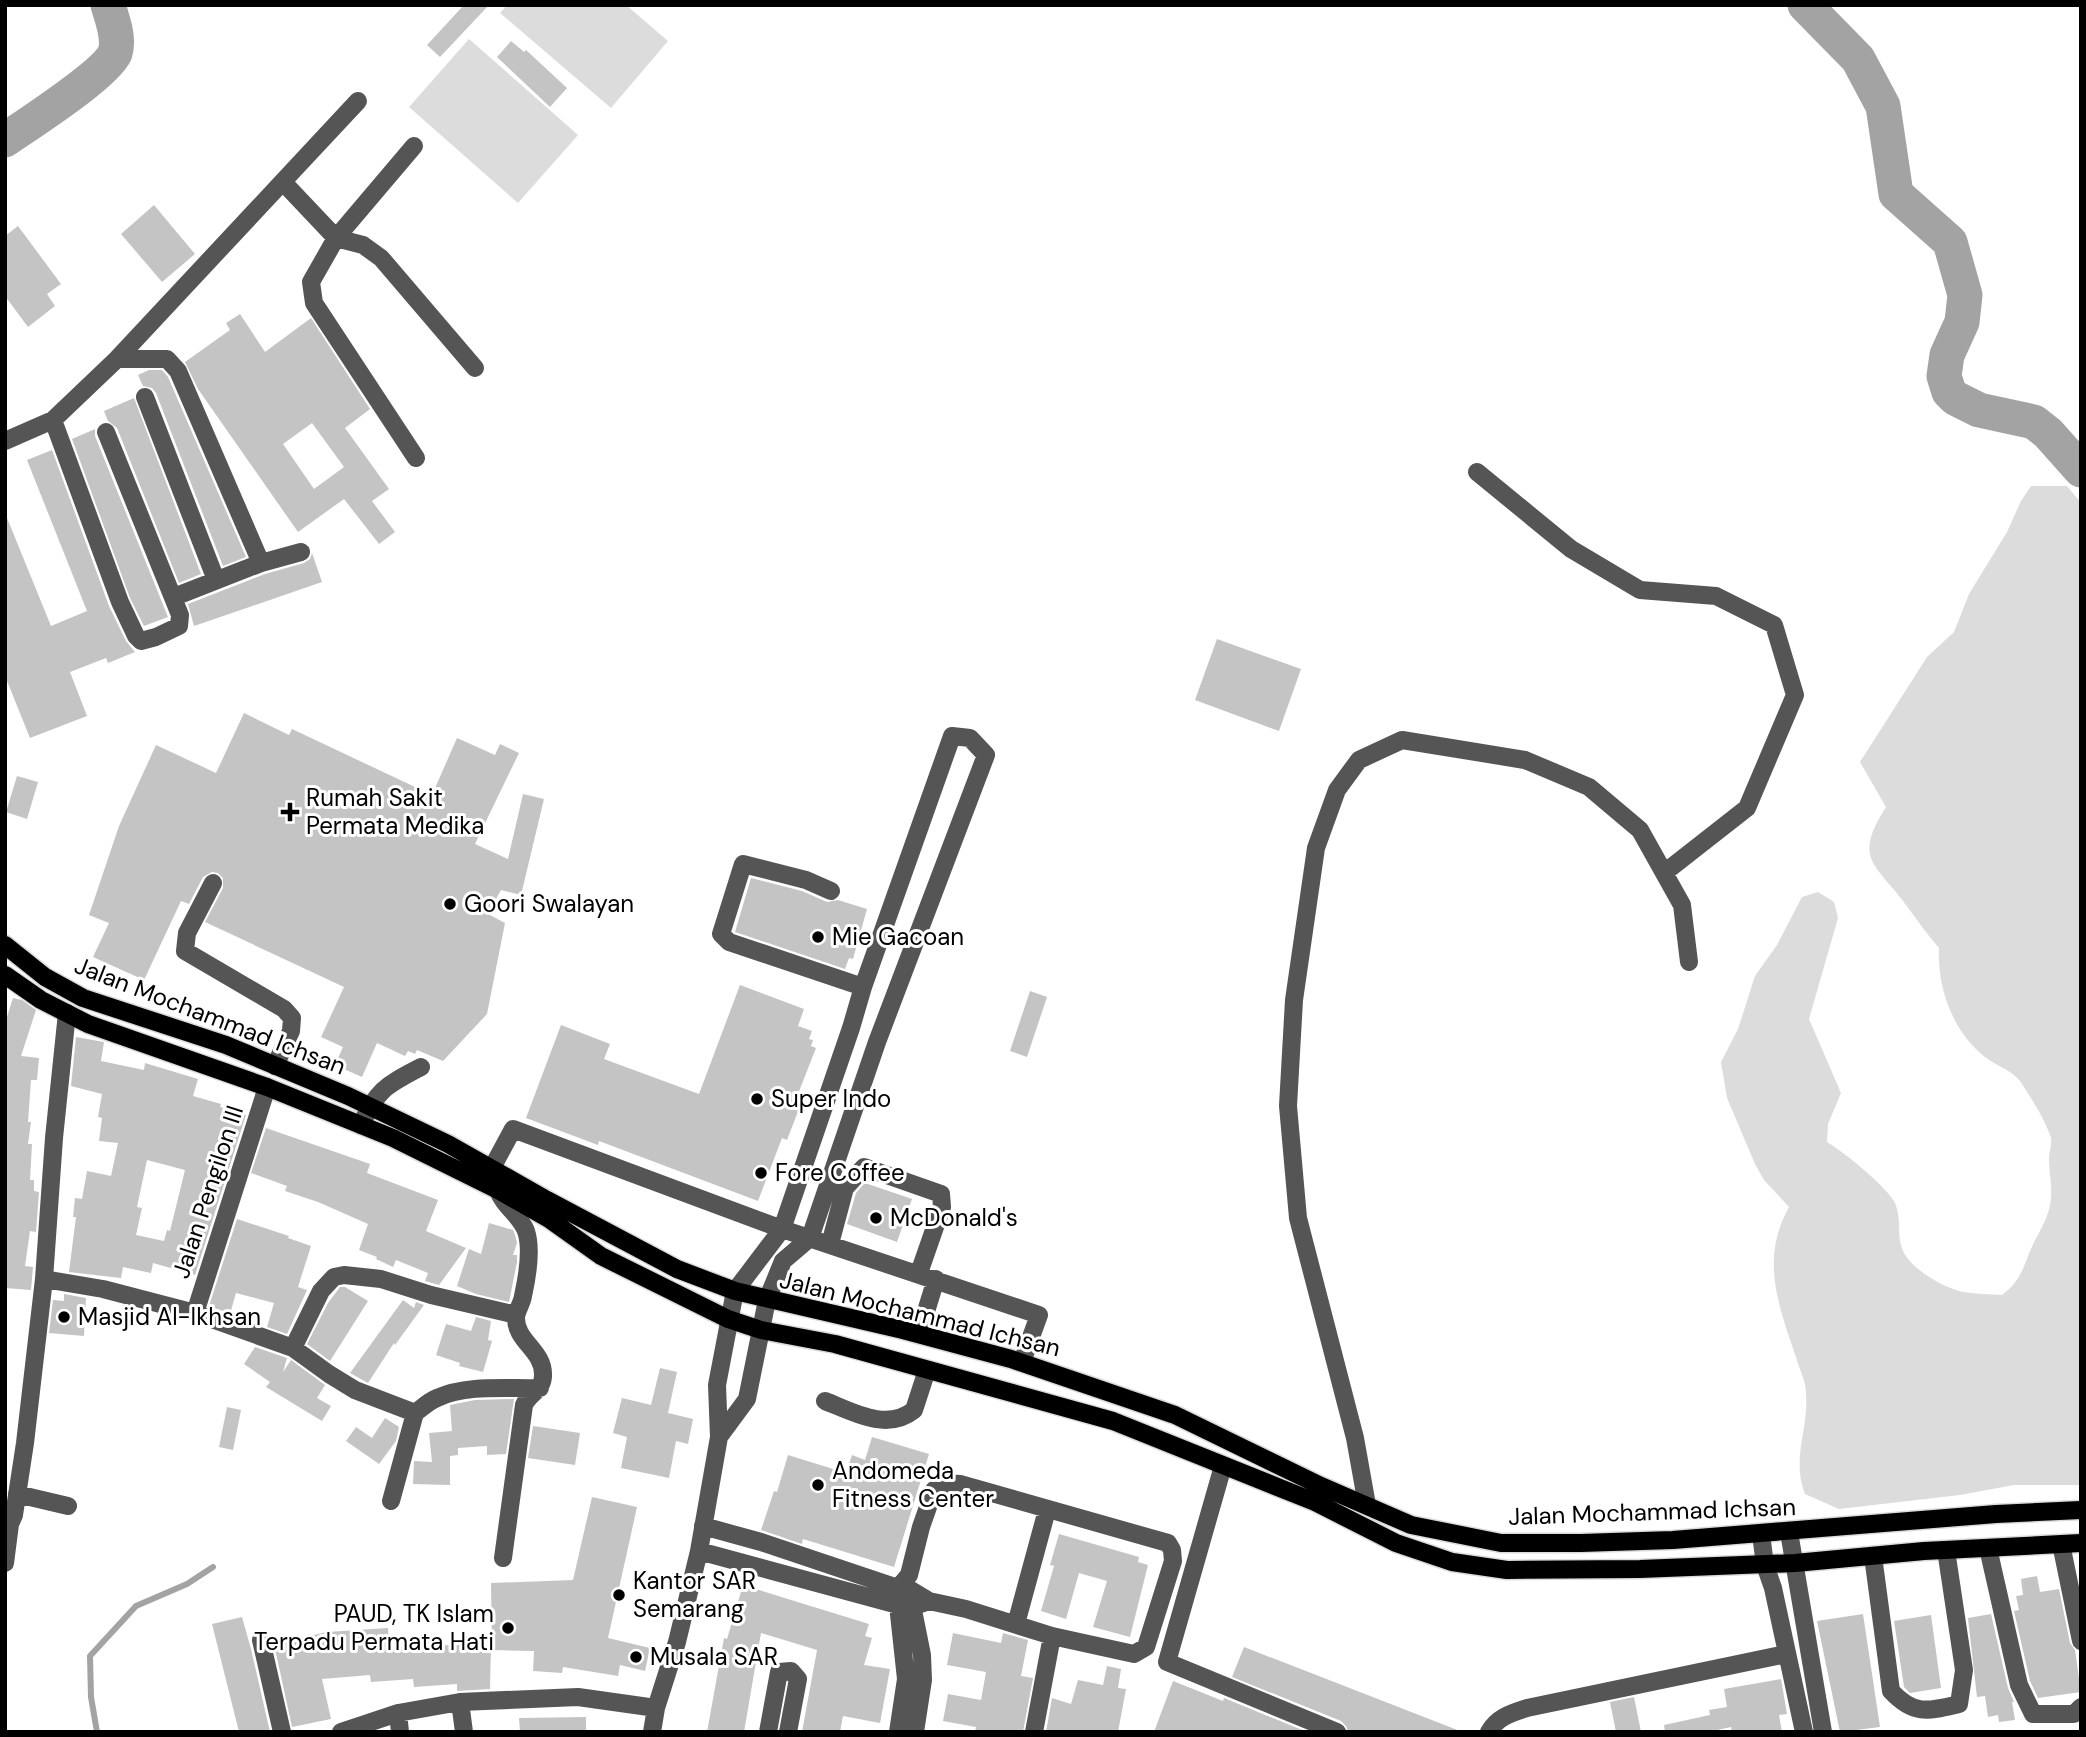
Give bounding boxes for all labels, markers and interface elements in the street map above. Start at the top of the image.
place label: Rumah Sakit Permata Medika [306,782,484,841]
marker: Rumah Sakit Permata Medika [280,802,300,822]
place label: Goori Swalayan [464,888,634,919]
marker: Goori Swalayan [442,896,458,912]
place label: Mie Gacoan [832,921,964,952]
marker: Mie Gacoan [810,929,826,945]
street label: Jalan Mochammad Ichsan [70,949,350,1082]
place label: Super Indo [771,1083,891,1114]
marker: Super Indo [749,1091,765,1107]
street label: Jalan Pengilon III [165,1101,250,1282]
place label: Fore Coffee [775,1157,905,1188]
marker: Fore Coffee [753,1165,769,1181]
place label: McDonald's [890,1202,1018,1233]
marker: McDonald's [868,1210,884,1226]
street label: Jalan Mochammad Ichsan [777,1264,1064,1363]
place label: Masjid Al-Ikhsan [78,1301,261,1332]
marker: Masjid Al-Ikhsan [56,1309,72,1325]
place label: Andomeda Fitness Center [832,1455,994,1514]
marker: Andomeda Fitness Center [810,1477,826,1493]
street label: Jalan Mochammad Ichsan [1508,1491,1796,1532]
place label: Kantor SAR Semarang [633,1565,756,1624]
marker: Kantor SAR Semarang [611,1587,627,1603]
place label: PAUD, TK Islam Terpadu Permata Hati [254,1598,494,1657]
marker: PAUD, TK Islam Terpadu Permata Hati [500,1620,516,1636]
place label: Musala SAR [650,1641,778,1672]
marker: Musala SAR [628,1649,644,1665]

